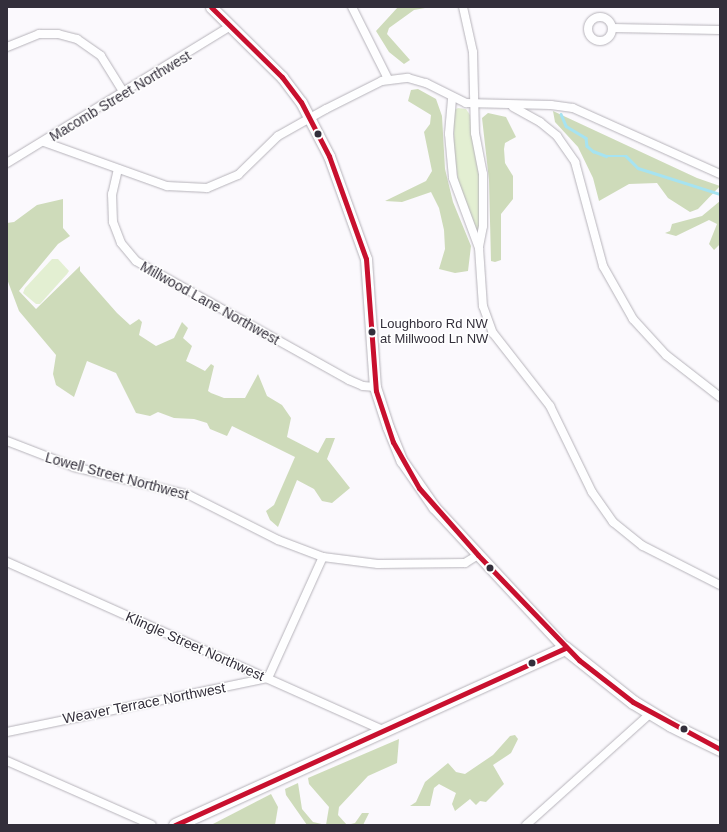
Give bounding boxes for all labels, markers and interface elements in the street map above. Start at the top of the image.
street label: Macomb Street Northwest [46,47,194,145]
unlabelled marker [313,129,323,139]
street label: Millwood Lane Northwest [138,258,282,348]
place label: Loughboro Rd NW at Millwood Ln NW [380,317,488,348]
marker: Loughboro Rd NW at Millwood Ln NW [367,327,377,337]
street label: Lowell Street Northwest [43,449,191,503]
unlabelled marker [485,563,495,573]
street label: Klingle Street Northwest [123,608,267,684]
unlabelled marker [527,658,537,668]
street label: Weaver Terrace Northwest [61,679,227,727]
unlabelled marker [679,724,689,734]

